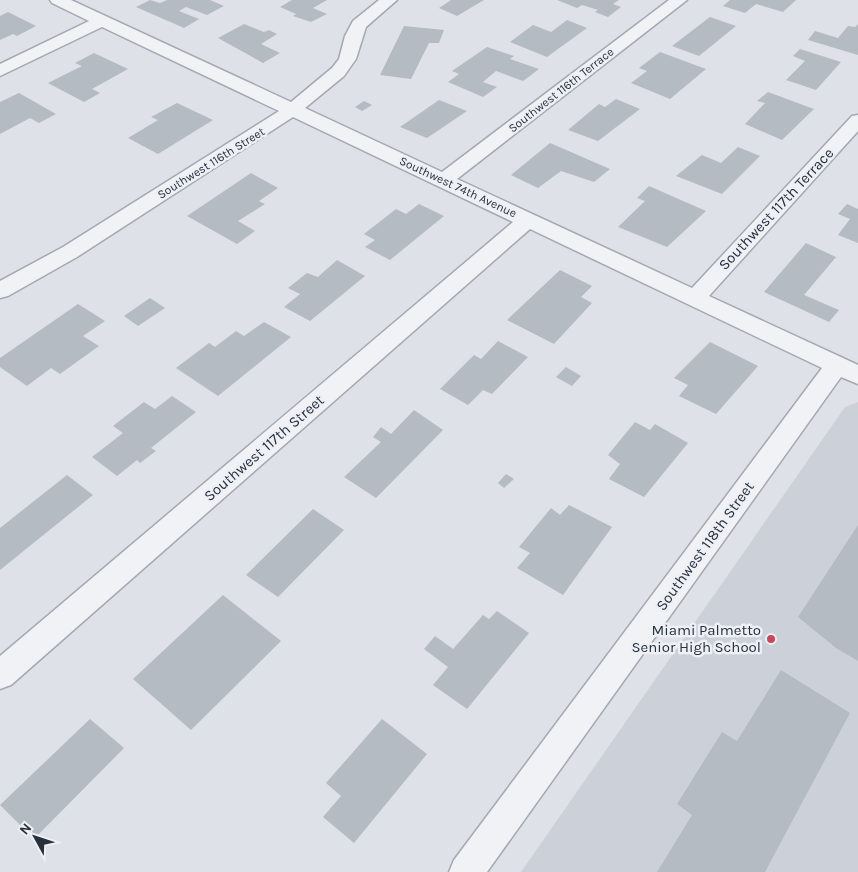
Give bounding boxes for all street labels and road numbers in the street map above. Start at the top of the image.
street label: Southwest 116th Terrace [506,45,616,135]
street label: Southwest 116th Street [155,124,268,202]
street label: Southwest 117th Terrace [715,144,837,274]
street label: Southwest 74th Avenue [397,154,519,220]
street label: Southwest 117th Street [200,391,328,505]
street label: Southwest 118th Street [652,478,758,614]

